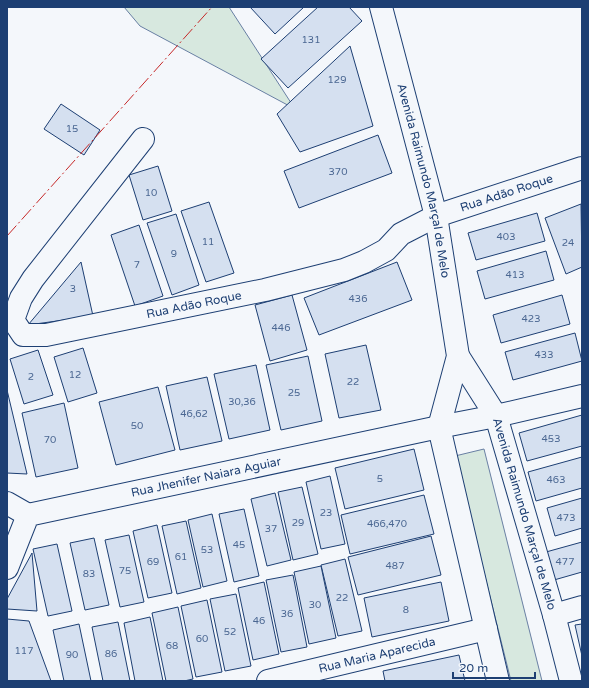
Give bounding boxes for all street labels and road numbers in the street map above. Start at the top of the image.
street label: Avenida Raimundo Marçal de Melo [394,82,453,279]
street label: Rua Adão Roque [458,171,555,215]
street label: Rua Adão Roque [145,288,243,321]
street label: Avenida Raimundo Marçal de Melo [490,416,559,612]
street label: Rua Jhenifer Naiara Aguiar [130,454,283,500]
street label: Rua Maria Aparecida [317,634,437,676]

